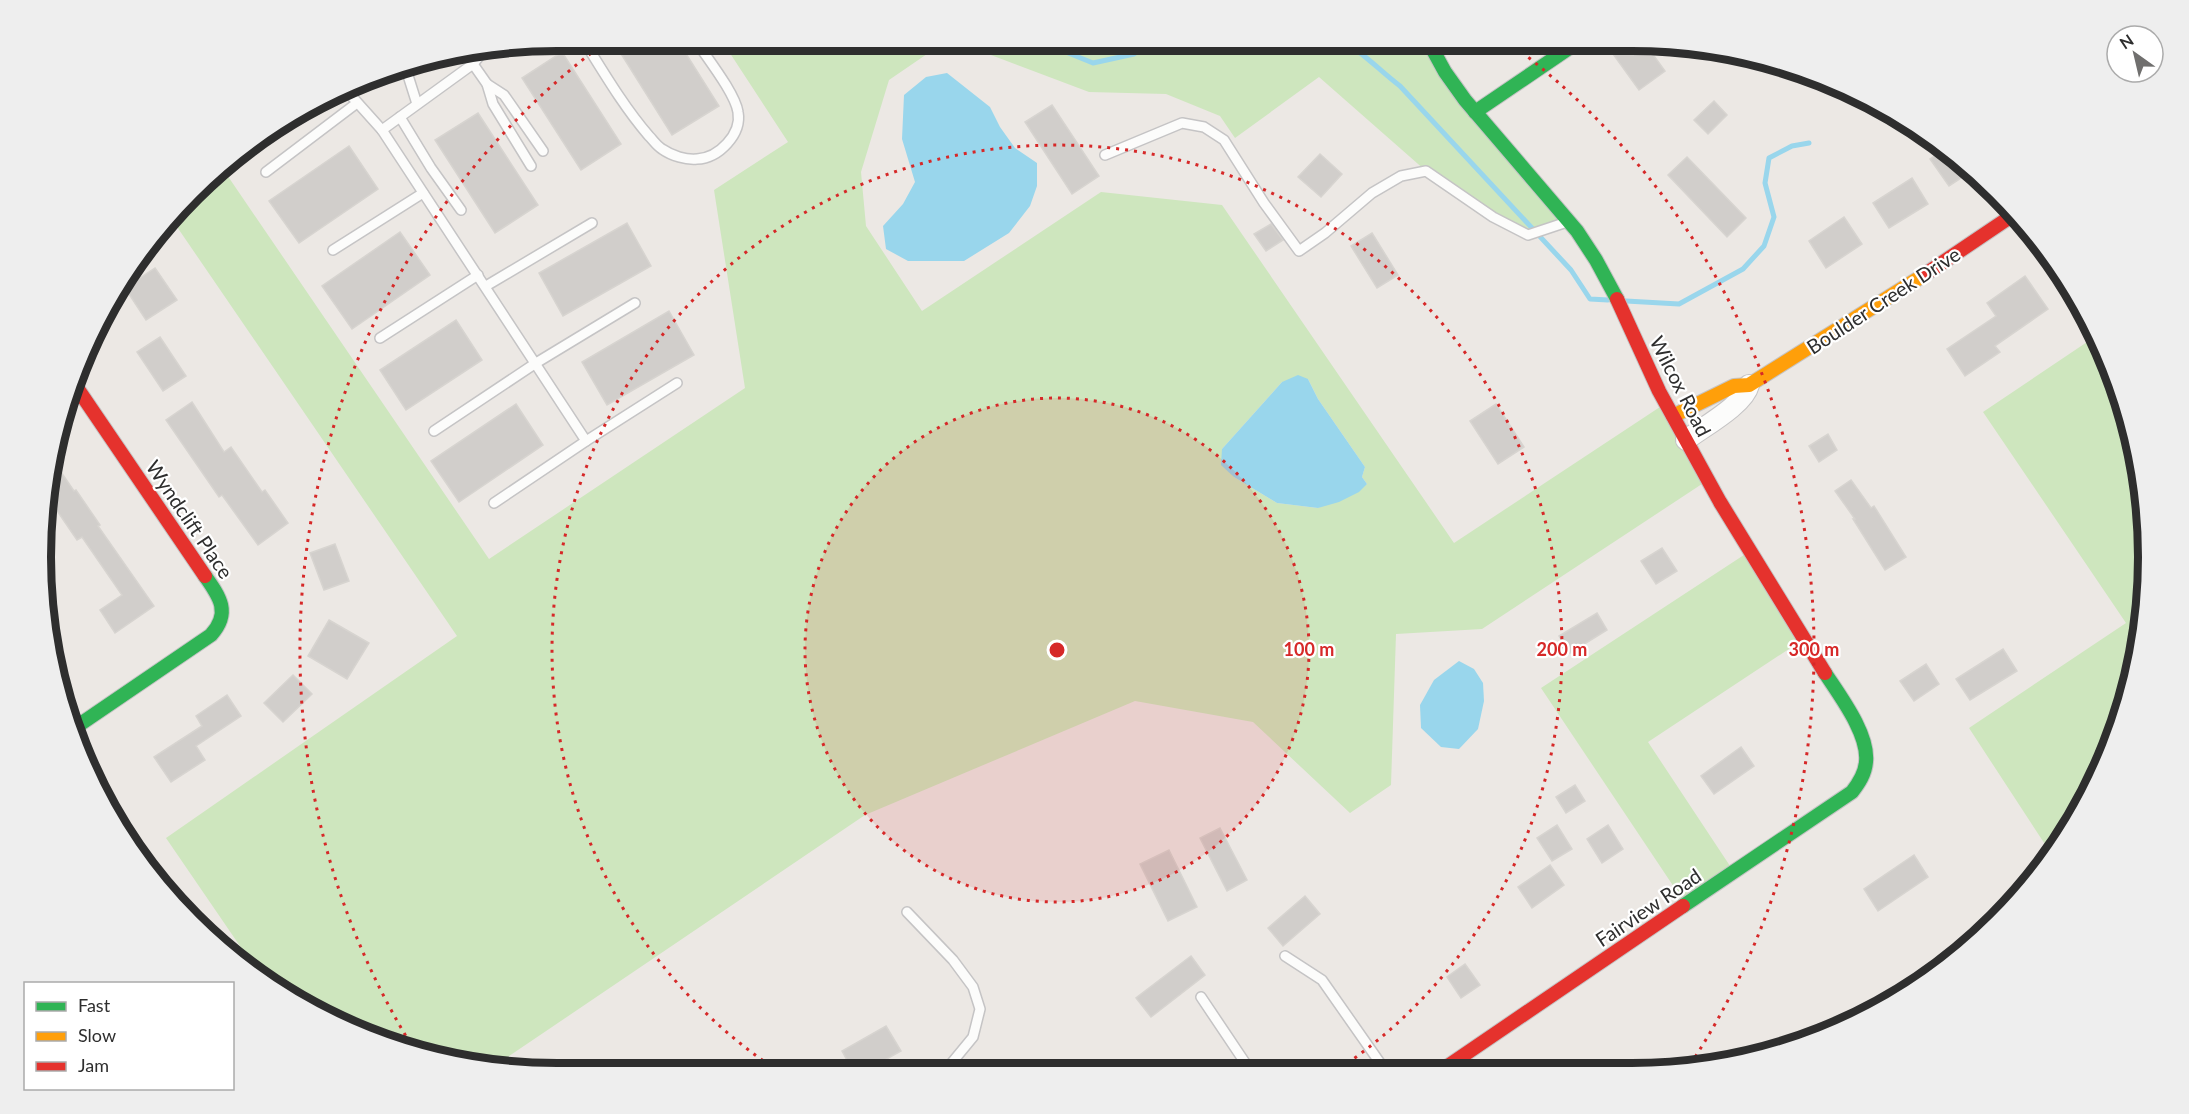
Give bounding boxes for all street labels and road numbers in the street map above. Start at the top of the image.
street label: Boulder Creek Drive [1802,241,1964,359]
street label: Wilcox Road [1645,332,1717,440]
street label: Wyndclift Place [142,455,238,583]
street label: Fairview Road [1591,863,1705,951]

